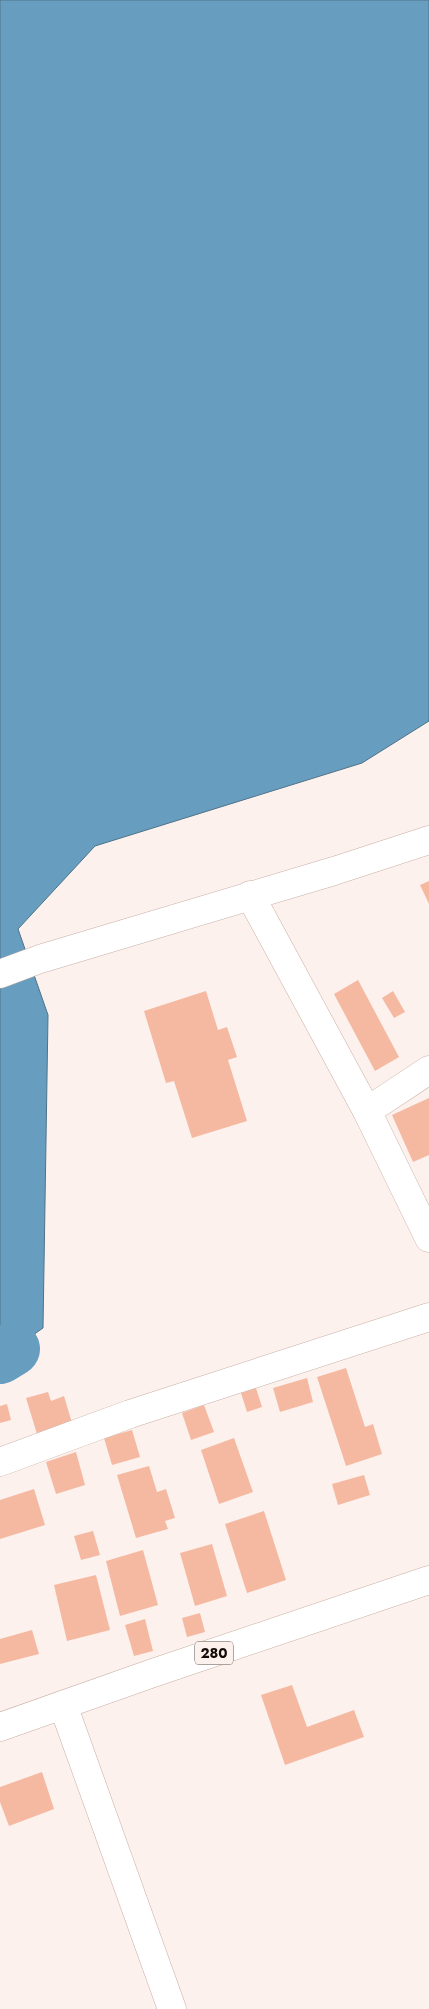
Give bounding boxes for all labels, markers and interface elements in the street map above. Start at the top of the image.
road number: 280 [195,1642,233,1665]

